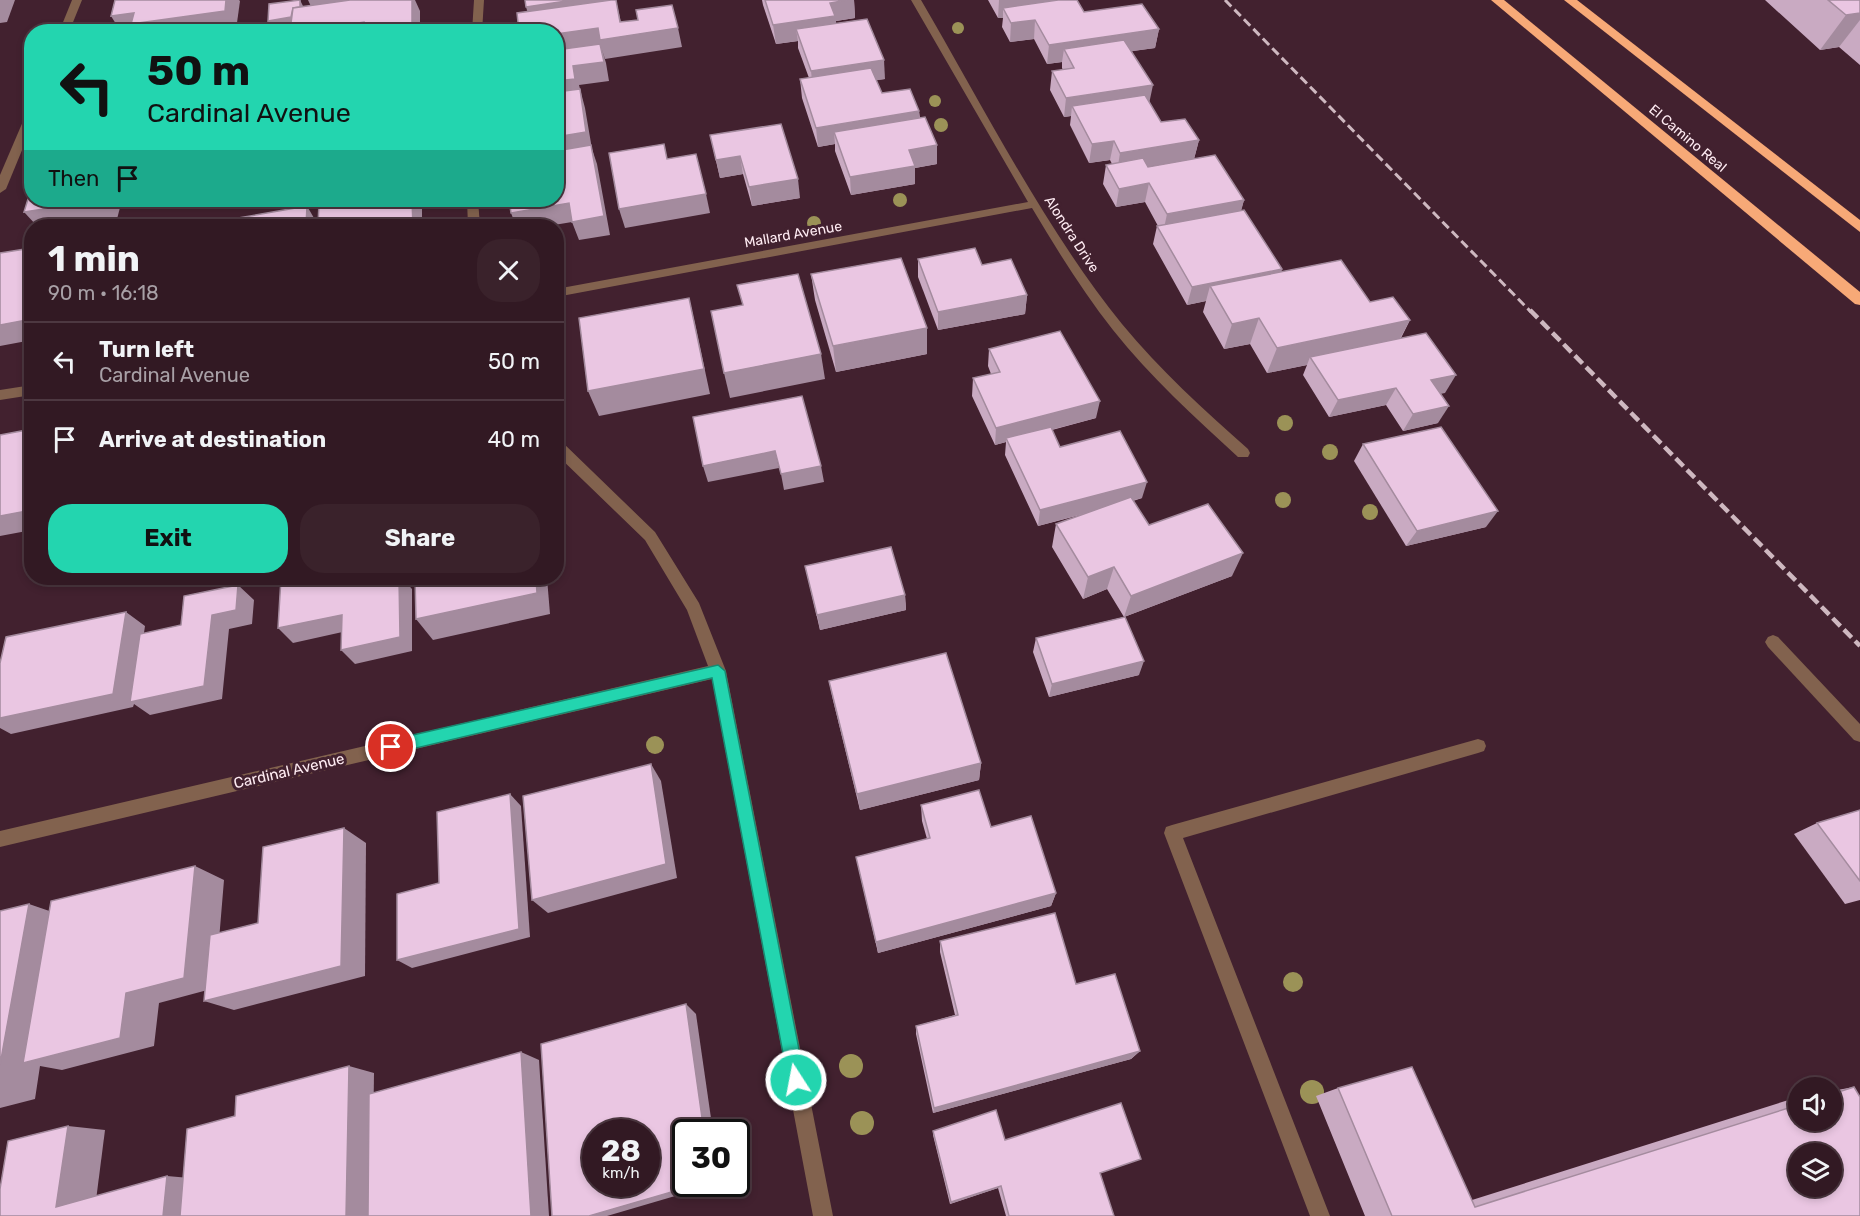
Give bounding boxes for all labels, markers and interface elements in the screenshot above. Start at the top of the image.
text: 50 m [147,46,250,96]
icon: left [48,48,126,126]
text: Cardinal Avenue [147,97,351,129]
street label: El Camino Real [1645,101,1730,176]
icon: arrive [111,162,144,195]
text: Then [48,165,99,192]
street label: Alondra Drive [1041,193,1103,276]
street label: Mallard Avenue [743,218,843,251]
text: 1 min [48,237,140,280]
button: close [477,239,540,302]
text: 90 m · 16:18 [48,281,159,305]
text: Turn left [99,336,194,363]
icon: left [48,345,81,378]
text: 50 m [488,348,540,375]
text: Cardinal Avenue [99,363,250,387]
icon: arrive [48,423,81,456]
text: Arrive at destination [99,426,326,453]
text: 40 m [487,426,540,453]
button: Exit [48,504,288,573]
button: Share [300,504,540,573]
pin [365,721,416,772]
icon: arrive [374,730,407,763]
street label: Cardinal Avenue [232,749,346,793]
position arrow [764,1048,828,1112]
map controls [1788,1077,1842,1197]
button: sound [1788,1077,1842,1131]
speed limit sign: 30 [672,1119,750,1197]
text: 28 [601,1133,641,1169]
button: layers [1788,1143,1842,1197]
text: km/h [602,1164,640,1182]

